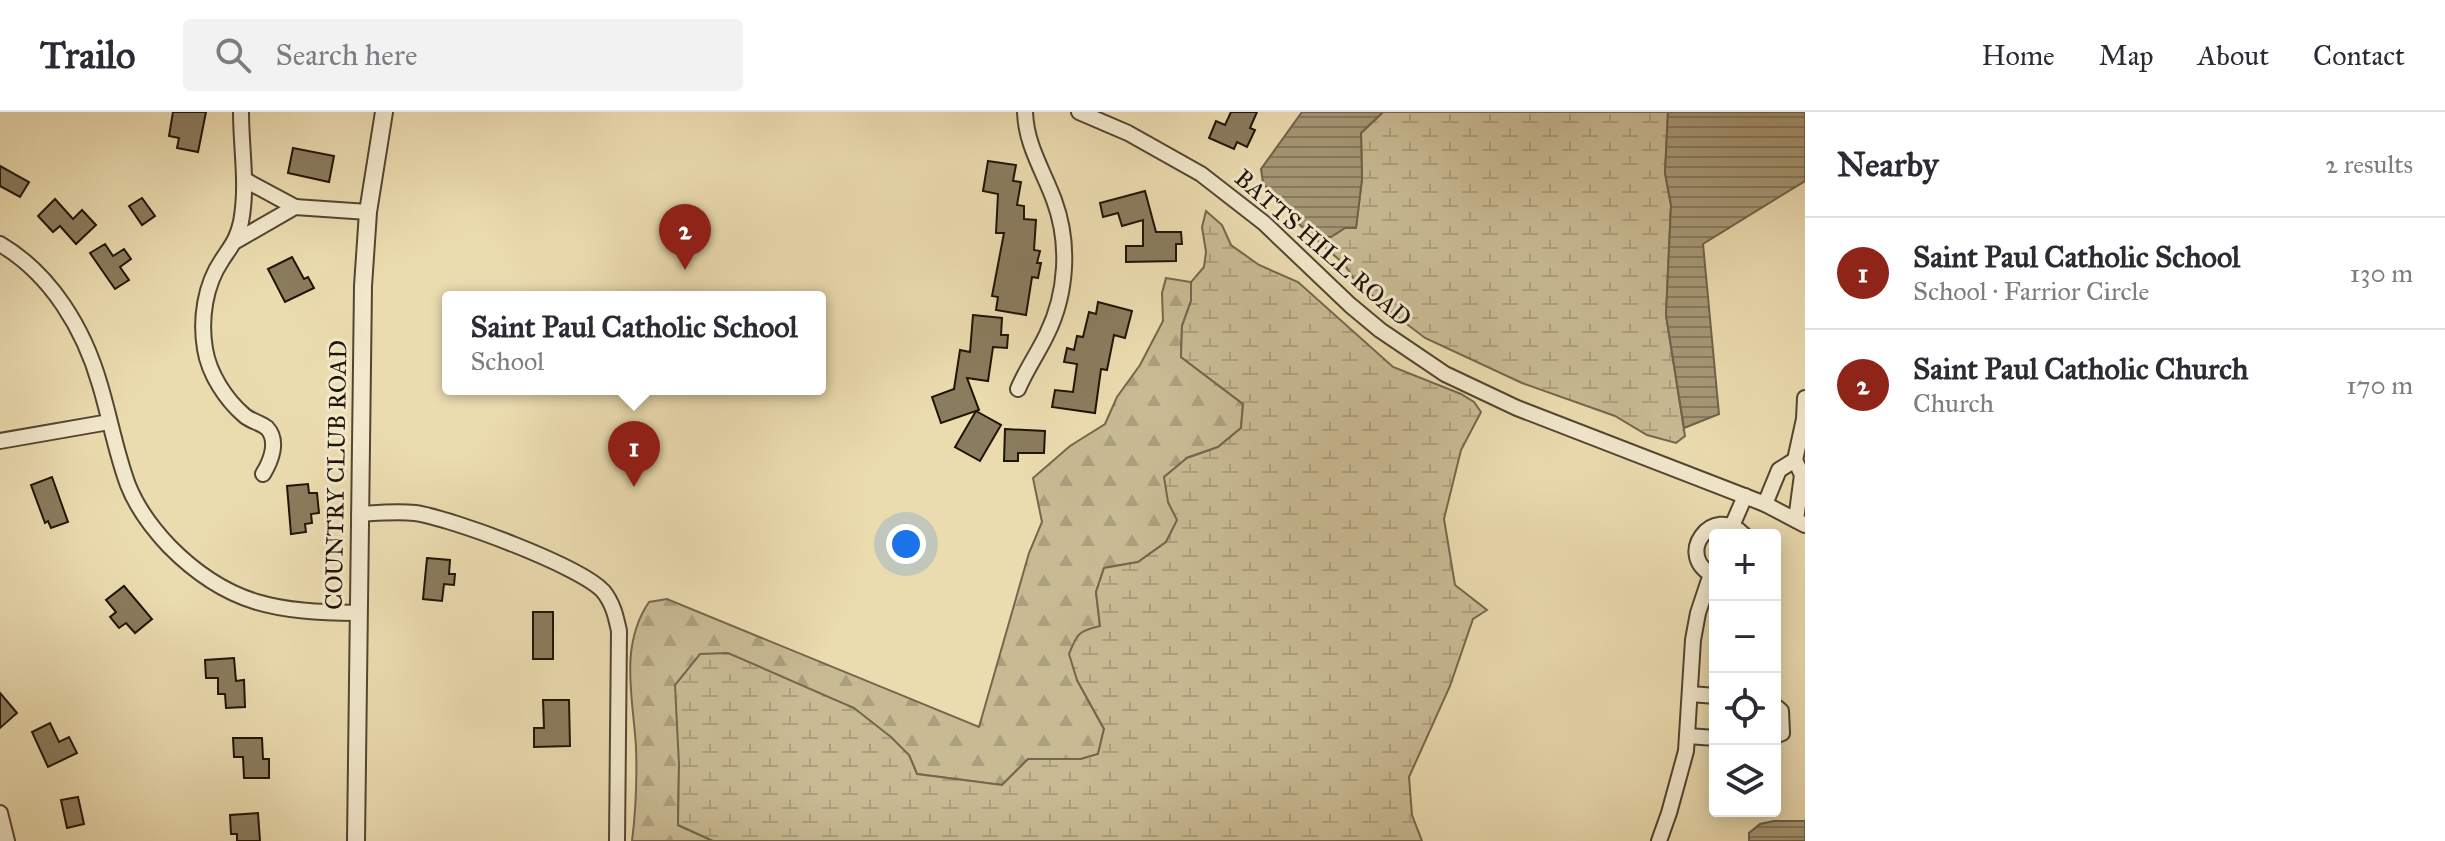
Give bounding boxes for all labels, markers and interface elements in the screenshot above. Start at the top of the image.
search box [183,19,743,91]
text: Trailo [40,32,135,78]
icon: search [211,33,255,77]
text: Search here [275,37,417,73]
text: Home [1982,38,2055,73]
text: Map [2099,38,2153,73]
text: About [2197,38,2269,73]
text: Contact [2313,38,2405,73]
text: Nearby [1837,144,1939,185]
text: 2 results [2325,148,2413,180]
street label: BATTS HILL ROAD [1228,163,1418,333]
pin: 2 [659,204,711,270]
text: Saint Paul Catholic School [1913,239,2240,275]
text: 1 [1858,257,1868,289]
text: 130 m [2350,257,2413,289]
text: School · Farrior Circle [1913,275,2149,307]
popup [442,291,826,395]
text: Saint Paul Catholic School [470,309,798,345]
street label: COUNTRY CLUB ROAD [319,340,353,610]
text: School [470,345,544,377]
text: Saint Paul Catholic Church [1913,351,2248,387]
text: 2 [1857,369,1869,401]
text: 170 m [2346,369,2413,401]
text: Church [1913,387,1994,419]
pin: 1 [608,421,660,487]
your location [886,524,926,564]
map controls [1709,529,1781,817]
button: + [1709,529,1781,601]
button: − [1709,601,1781,673]
button: locate [1709,673,1781,745]
button: layers [1709,745,1781,817]

